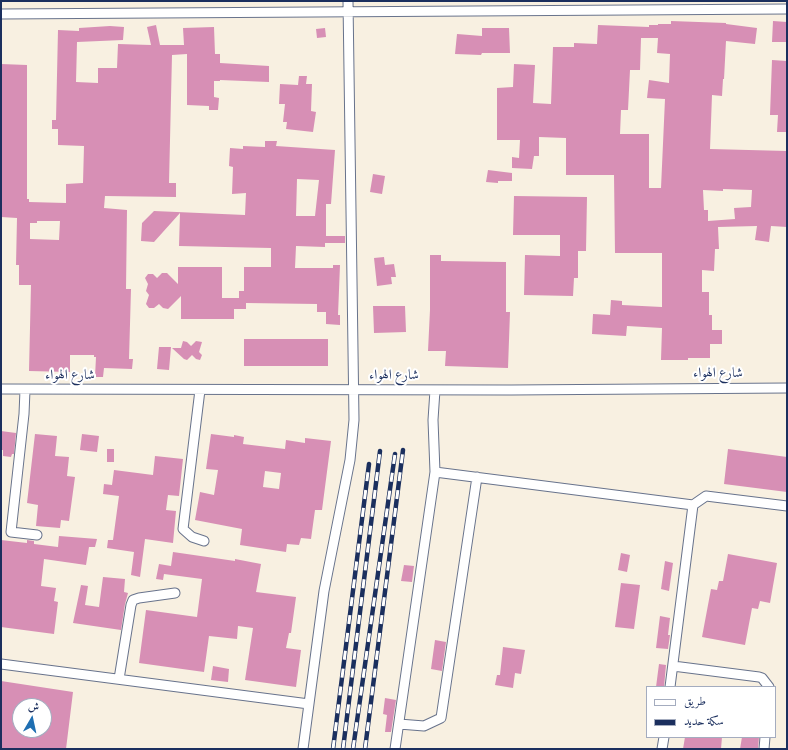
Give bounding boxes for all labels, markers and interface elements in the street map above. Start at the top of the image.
street label: شارع الهواء [693,366,743,382]
street label: شارع الهواء [45,368,95,384]
street label: شارع الهواء [369,368,419,384]
legend [646,686,776,738]
text: طريق [684,694,706,708]
north arrow [12,698,52,738]
text: ش [27,699,40,714]
text: سكة حديد [684,714,724,728]

